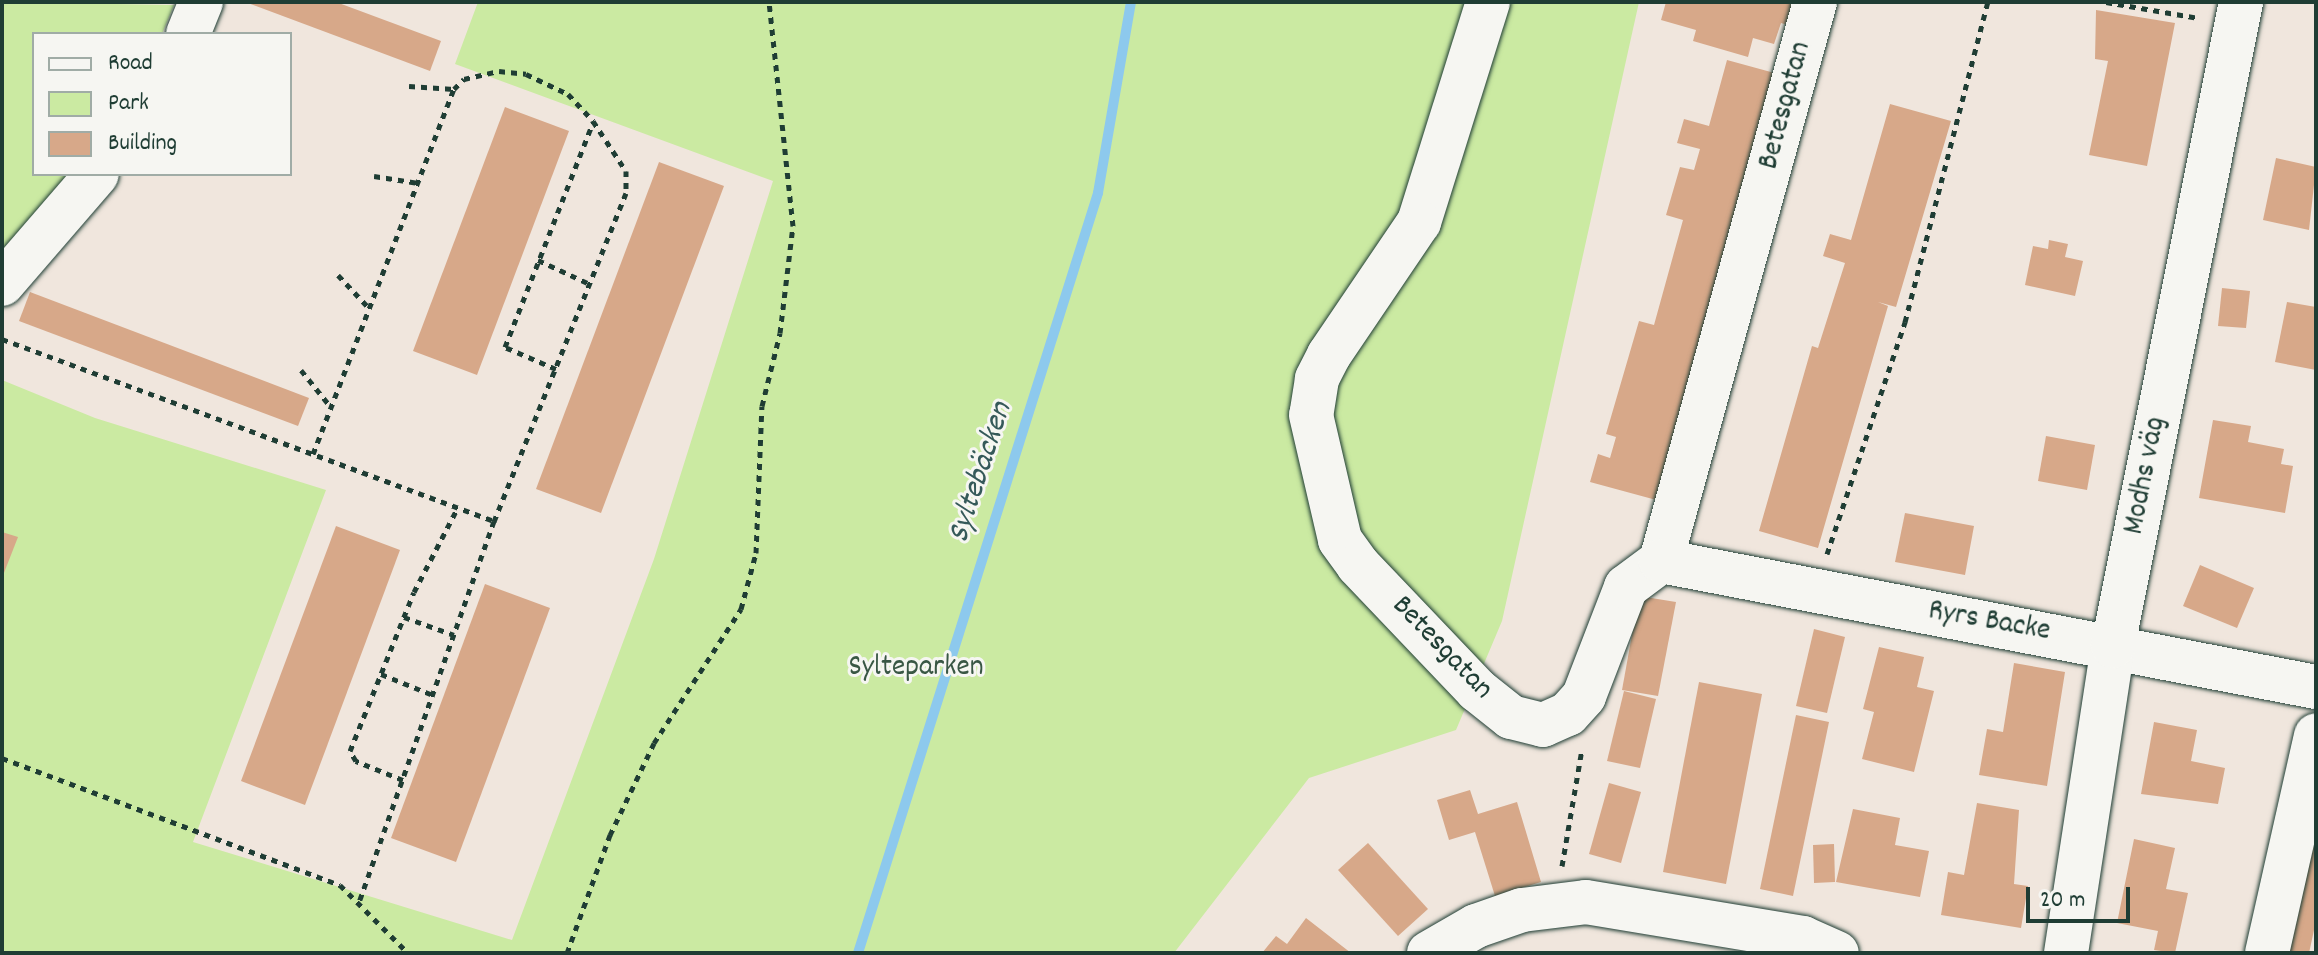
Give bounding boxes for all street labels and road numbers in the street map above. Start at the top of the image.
street label: Betesgatan [1753,38,1821,174]
street label: Modhs väg [2118,414,2176,538]
street label: Betesgatan [1383,590,1499,708]
street label: Ryrs Backe [1925,595,2053,651]

